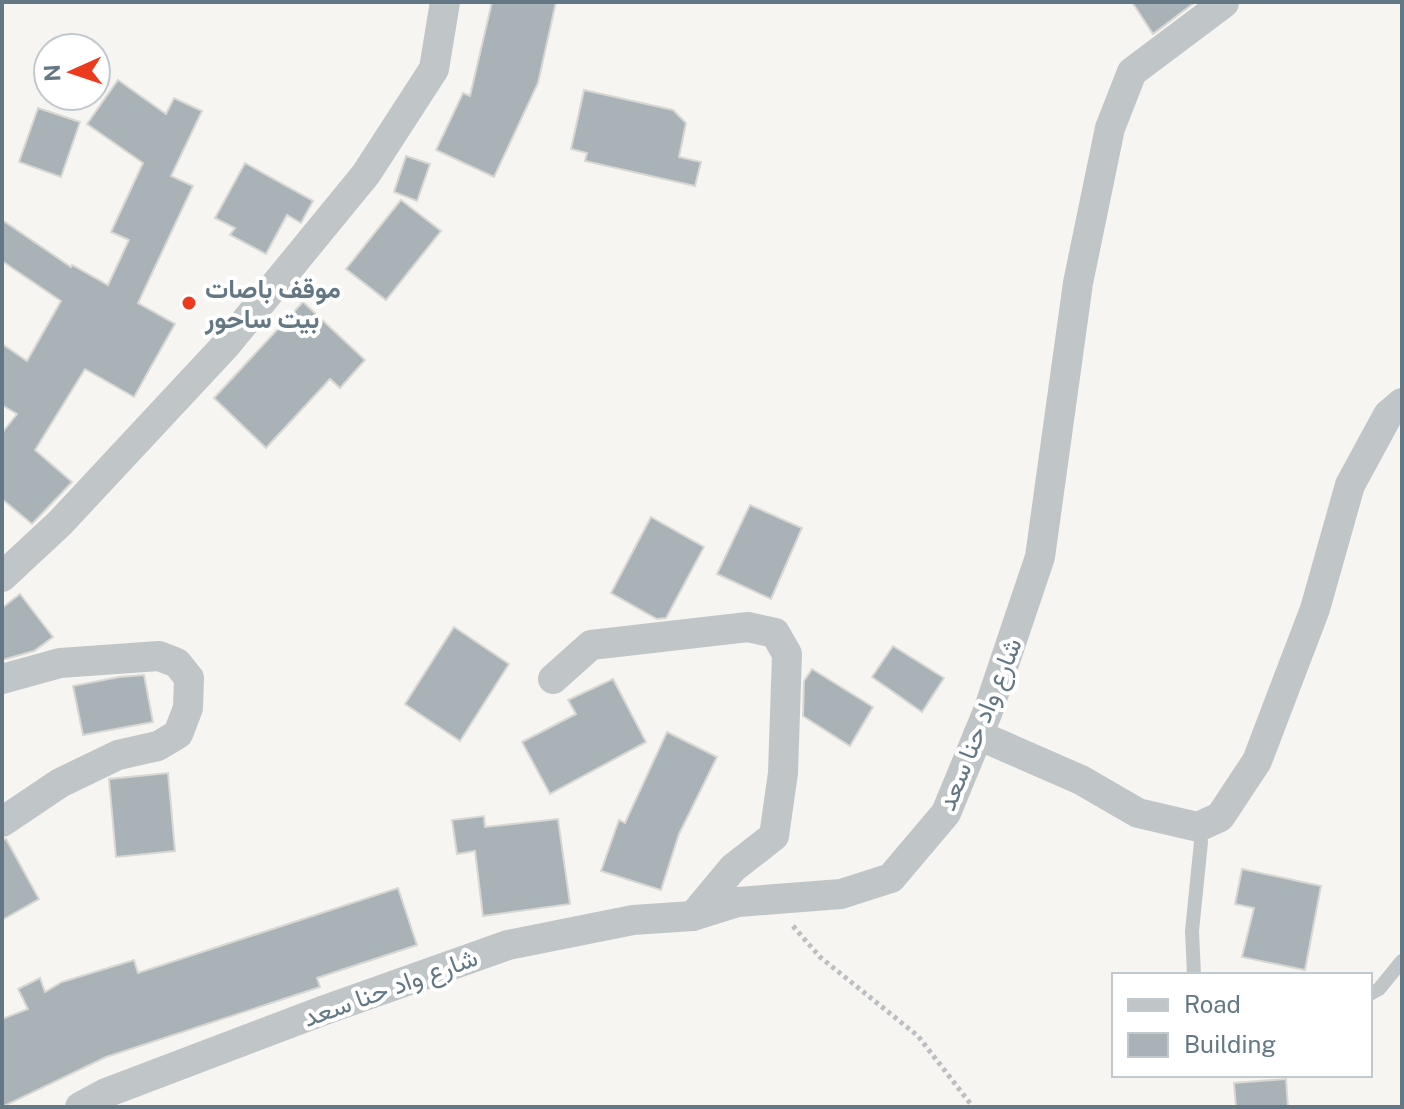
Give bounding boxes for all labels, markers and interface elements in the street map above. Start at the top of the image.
north arrow [32,32,112,112]
text: N [39,64,65,82]
place label: موقف باصات بيت ساحور [204,273,341,335]
marker: موقف باصات بيت ساحور [180,294,198,312]
street label: شارع واد حنا سعد [930,633,1031,816]
street label: شارع واد حنا سعد [298,941,483,1036]
legend [1112,973,1372,1077]
text: Road [1184,990,1241,1018]
text: Building [1184,1030,1276,1058]

